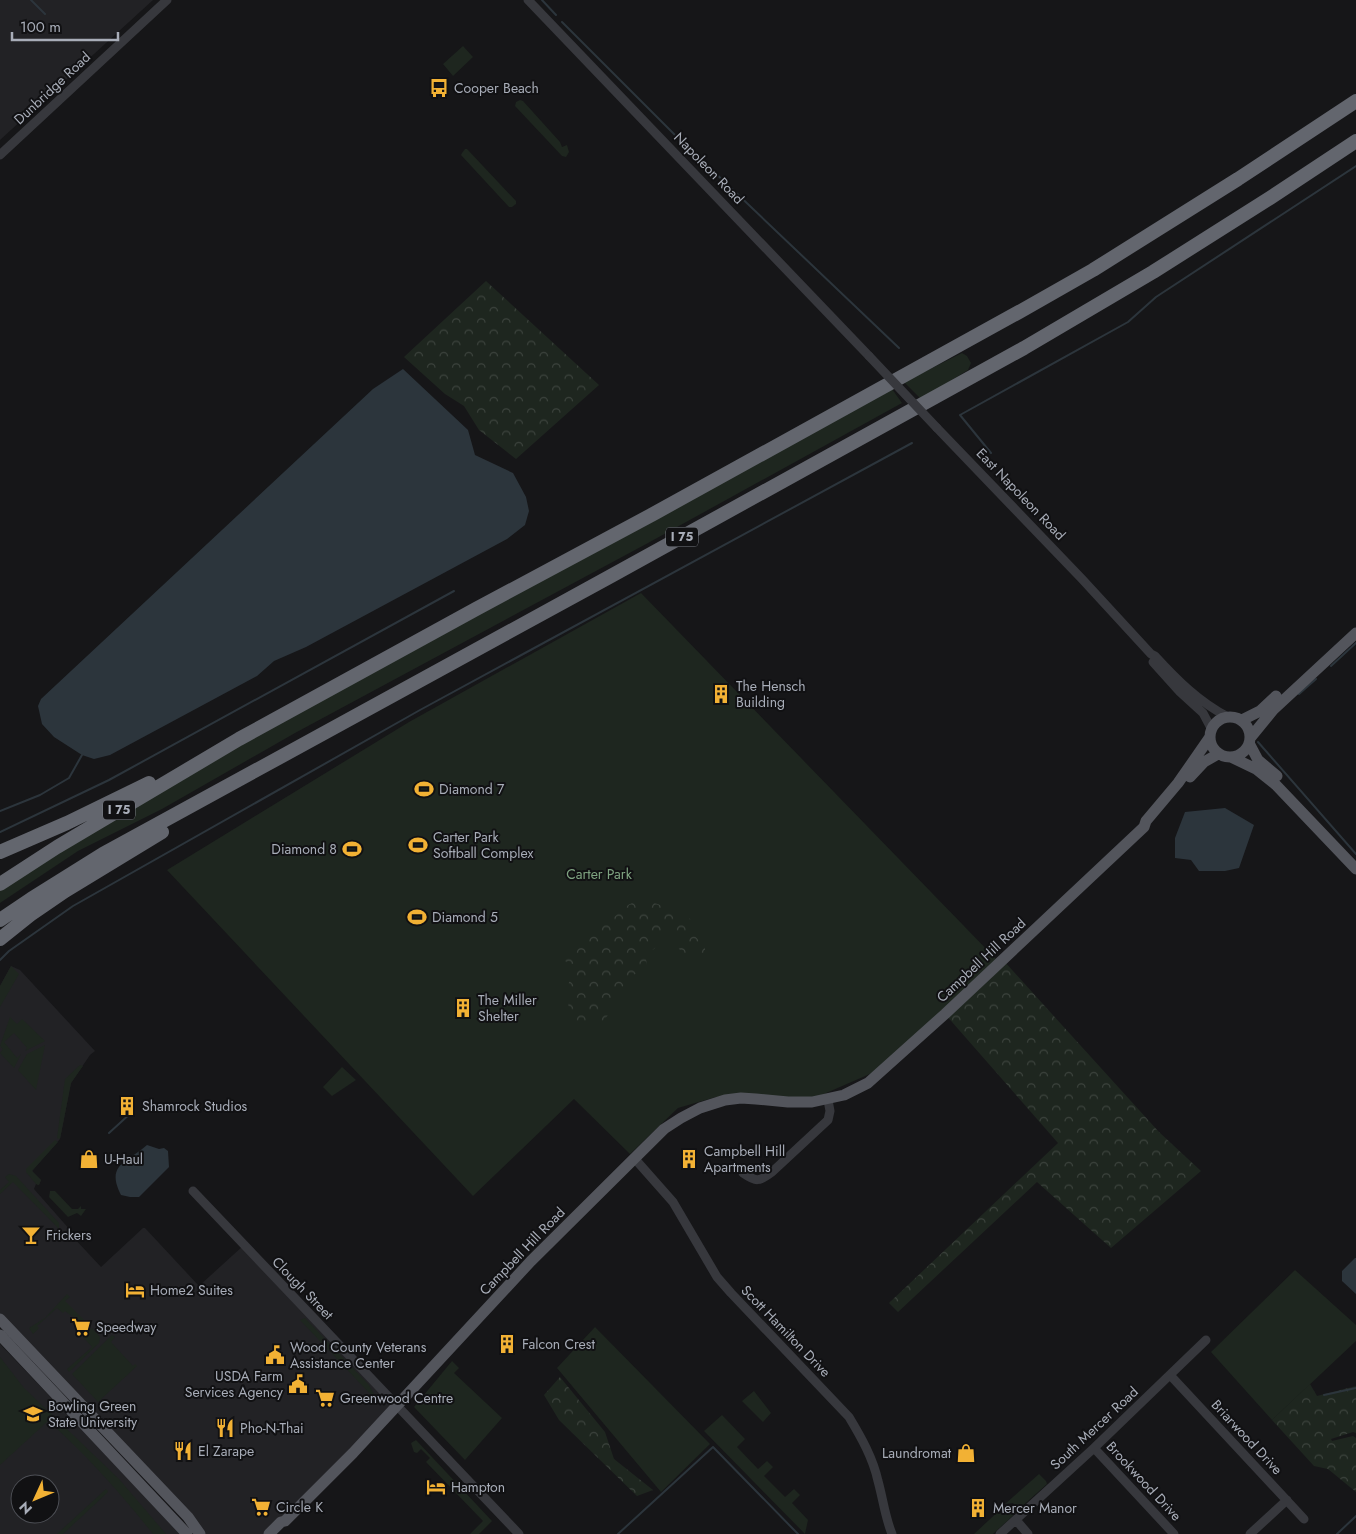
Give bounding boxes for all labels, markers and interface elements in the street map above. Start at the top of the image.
scale bar [12,10,119,42]
text: 100 m [20,16,61,38]
street label: Dunbridge Road [9,47,95,129]
bus stop icon: Cooper Beach [428,77,450,99]
place label: Cooper Beach [454,78,539,98]
street label: Napoleon Road [669,128,749,208]
street label: East Napoleon Road [972,444,1070,544]
road number: I 75 [666,528,698,546]
place label: The Hensch Building [736,676,806,712]
building icon: The Hensch Building [710,683,732,705]
sports icon: Diamond 7 [413,778,435,800]
place label: Diamond 7 [439,779,505,799]
road number: I 75 [103,800,135,820]
place label: Carter Park Softball Complex [433,827,533,863]
sports icon: Carter Park Softball Complex [407,834,429,856]
sports icon: Diamond 8 [341,838,363,860]
place label: Diamond 8 [271,839,337,859]
park label: Carter Park [566,864,633,884]
sports icon: Diamond 5 [406,906,428,928]
place label: Diamond 5 [432,907,498,927]
street label: Campbell Hill Road [932,913,1030,1007]
place label: The Miller Shelter [478,990,537,1026]
building icon: The Miller Shelter [452,997,474,1019]
building icon: Shamrock Studios [116,1095,138,1117]
place label: Shamrock Studios [142,1096,248,1116]
place label: Campbell Hill Apartments [704,1141,785,1177]
shop icon: U-Haul [78,1148,100,1170]
building icon: Campbell Hill Apartments [678,1148,700,1170]
place label: U-Haul [104,1149,143,1169]
street label: Campbell Hill Road [475,1202,569,1300]
bar icon: Frickers [20,1224,42,1246]
place label: Frickers [46,1225,92,1245]
street label: Clough Street [268,1252,339,1324]
hotel icon: Home2 Suites [124,1279,146,1301]
place label: Home2 Suites [150,1280,233,1300]
street label: Scott Hamilton Drive [737,1280,835,1382]
supermarket icon: Speedway [70,1316,92,1338]
place label: Speedway [96,1317,157,1337]
building icon: Falcon Crest [496,1333,518,1355]
place label: Falcon Crest [522,1334,595,1354]
place label: Wood County Veterans Assistance Center [290,1337,427,1373]
public building icon: Wood County Veterans Assistance Center [264,1344,286,1366]
place label: USDA Farm Services Agency [185,1366,284,1402]
public building icon: USDA Farm Services Agency [287,1373,309,1395]
street label: South Mercer Road [1046,1382,1142,1474]
supermarket icon: Greenwood Centre [314,1387,336,1409]
place label: Greenwood Centre [340,1388,453,1408]
street label: Briarwood Drive [1207,1395,1287,1479]
place label: Bowling Green State University [48,1396,138,1432]
school or university icon: Bowling Green State University [22,1403,44,1425]
restaurant icon: Pho-N-Thai [214,1417,236,1439]
place label: Pho-N-Thai [240,1418,304,1438]
street label: Brookwood Drive [1102,1437,1186,1525]
restaurant icon: El Zarape [172,1440,194,1462]
place label: El Zarape [198,1441,254,1461]
shop icon: Laundromat [955,1442,977,1464]
place label: Laundromat [882,1443,952,1463]
north arrow [10,1474,60,1524]
hotel icon: Hampton [425,1476,447,1498]
place label: Hampton [451,1477,505,1497]
supermarket icon: Circle K [250,1496,272,1518]
text: N [15,1497,37,1519]
place label: Circle K [276,1497,323,1517]
building icon: Mercer Manor [967,1497,989,1519]
place label: Mercer Manor [993,1498,1077,1518]

